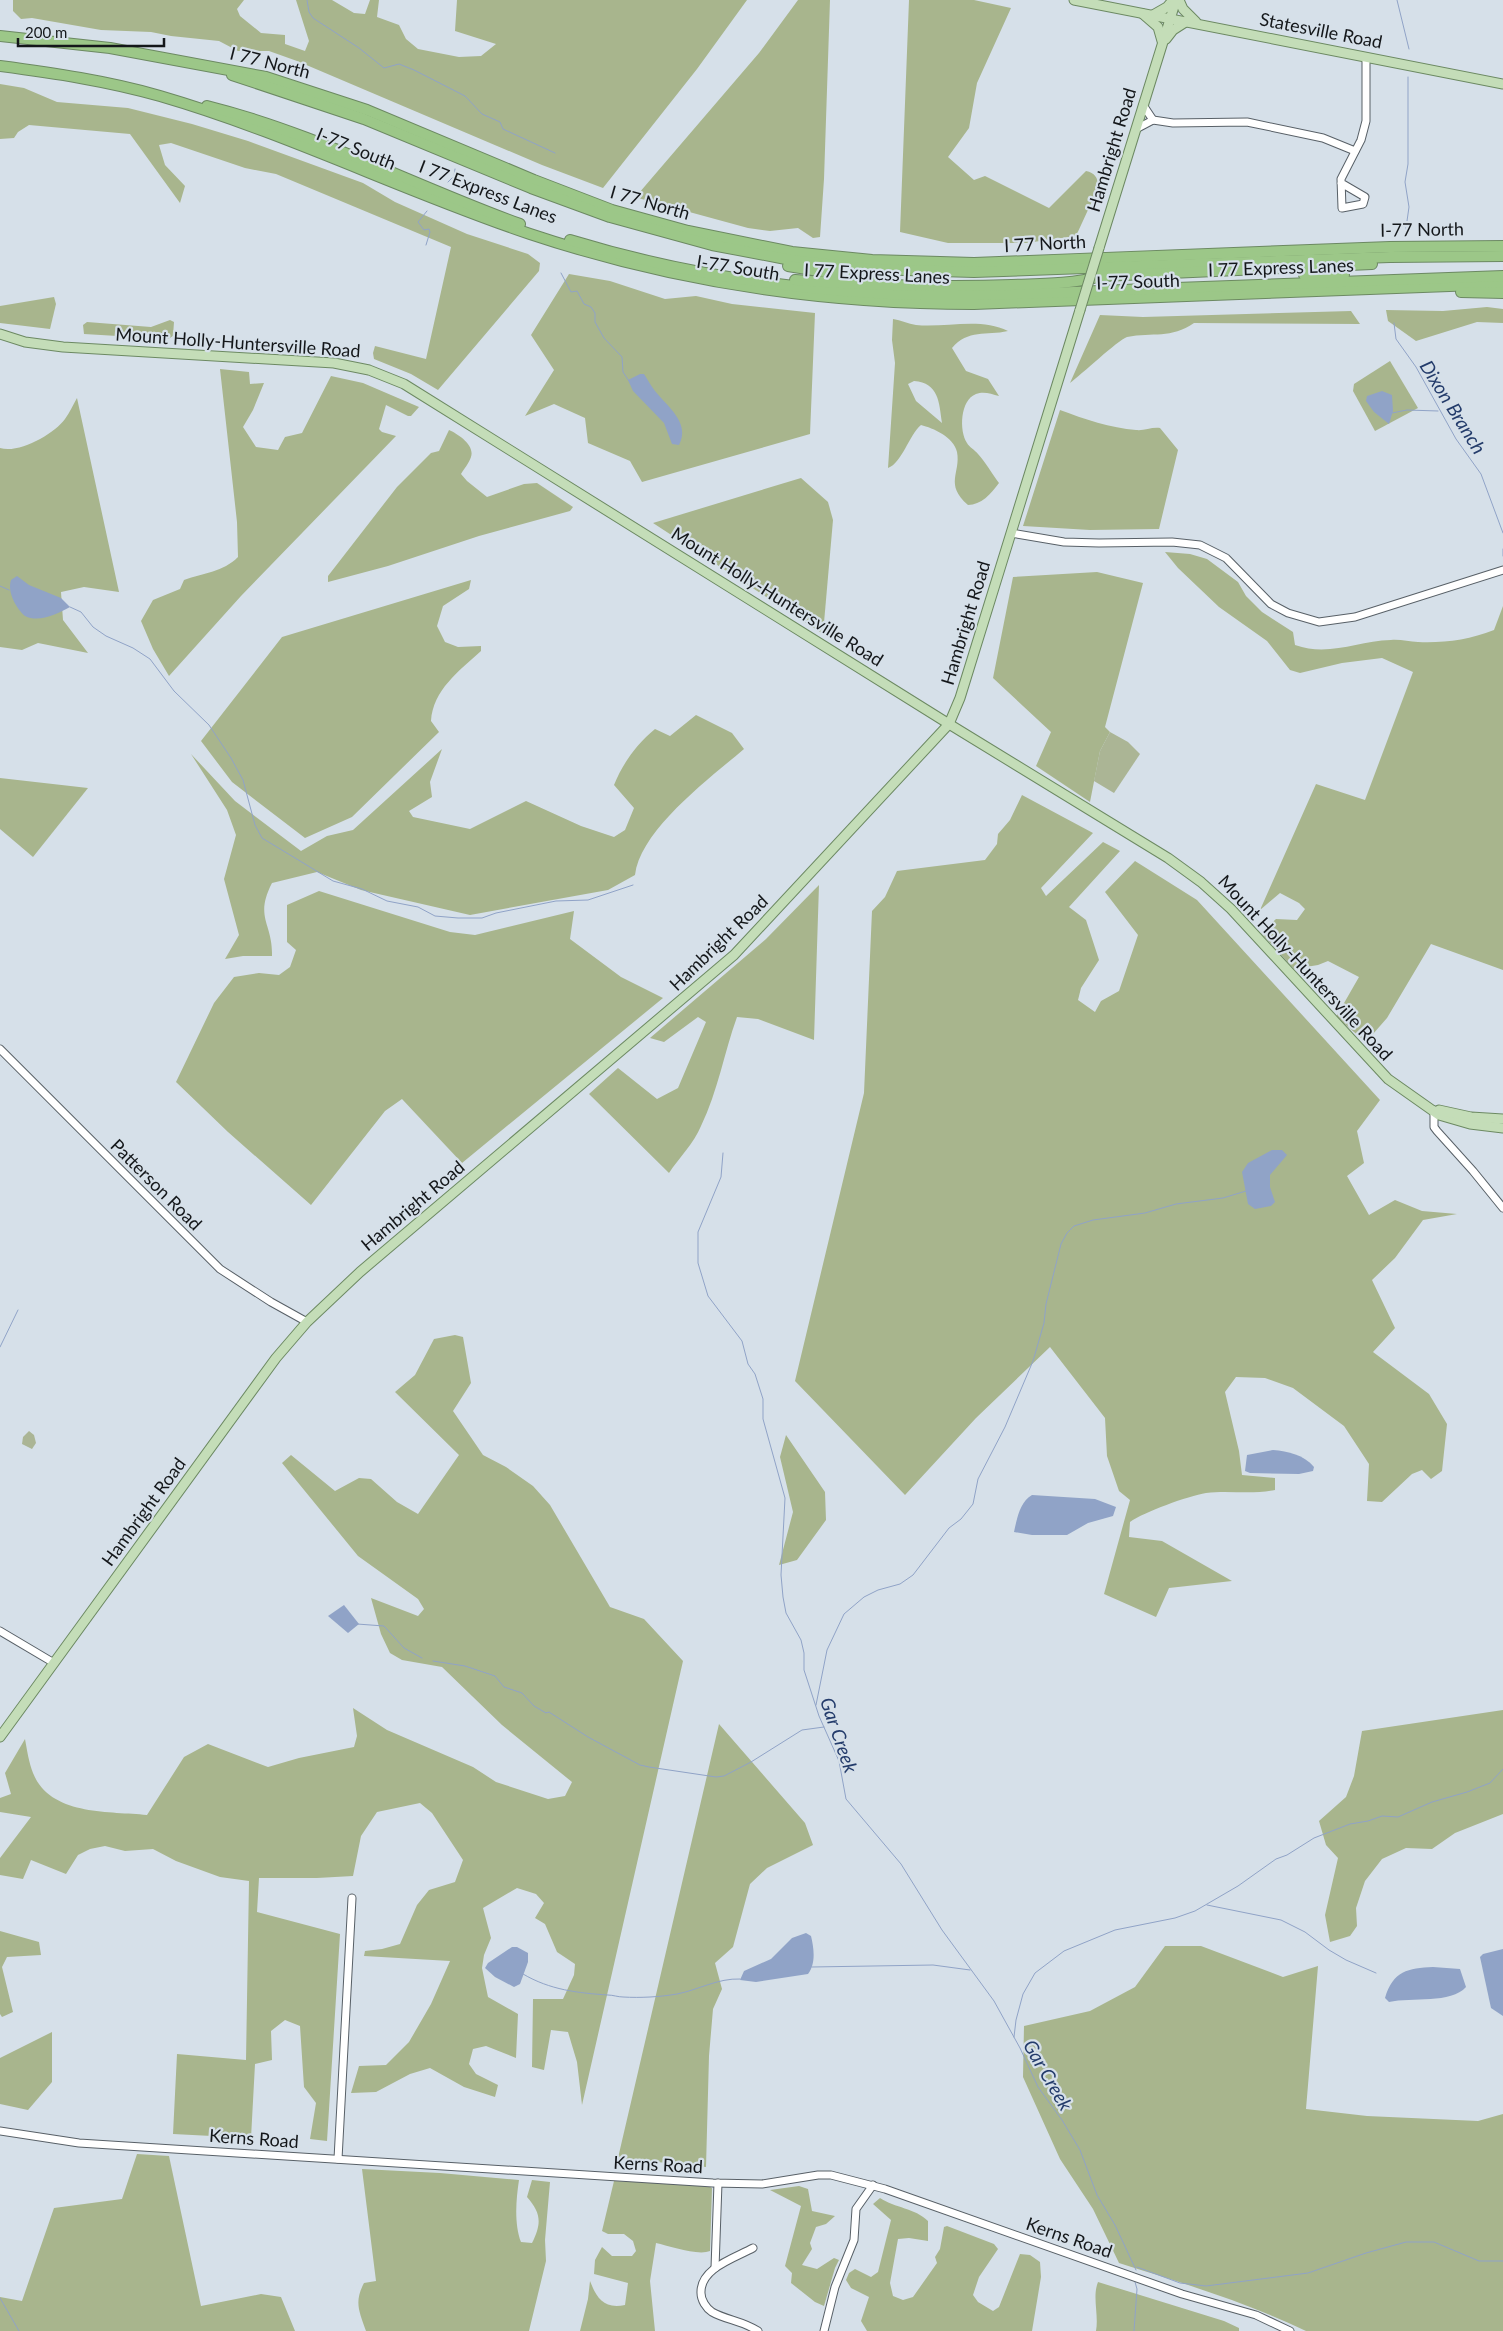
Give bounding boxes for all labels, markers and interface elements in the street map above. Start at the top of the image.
street label: Statesville Road [1258,7,1384,53]
scale bar [18,15,164,47]
text: 200 m [25,23,67,41]
street label: I 77 North [228,41,313,83]
street label: Hambright Road [1082,85,1140,214]
street label: I-77 South [313,122,399,174]
street label: I 77 Express Lanes [416,155,561,228]
street label: I 77 North [608,180,693,224]
street label: I-77 North [1380,217,1464,241]
street label: I 77 North [1003,230,1086,256]
street label: I-77 South [695,250,781,284]
street label: I 77 Express Lanes [1208,253,1355,281]
street label: I 77 Express Lanes [804,258,951,288]
street label: I-77 South [1096,269,1180,293]
street label: Mount Holly-Huntersville Road [115,322,361,362]
water label: Dixon Branch [1416,356,1491,458]
street label: Mount Holly-Huntersville Road [668,522,887,671]
street label: Hambright Road [936,558,994,687]
street label: Mount Holly-Huntersville Road [1214,870,1398,1065]
street label: Hambright Road [664,890,772,995]
street label: Patterson Road [106,1134,207,1235]
street label: Hambright Road [356,1156,469,1255]
street label: Hambright Road [97,1453,190,1570]
water label: Gar Creek [816,1694,863,1776]
water label: Gar Creek [1019,2035,1078,2115]
street label: Kerns Road [209,2124,300,2152]
street label: Kerns Road [613,2151,703,2177]
street label: Kerns Road [1023,2212,1115,2262]

